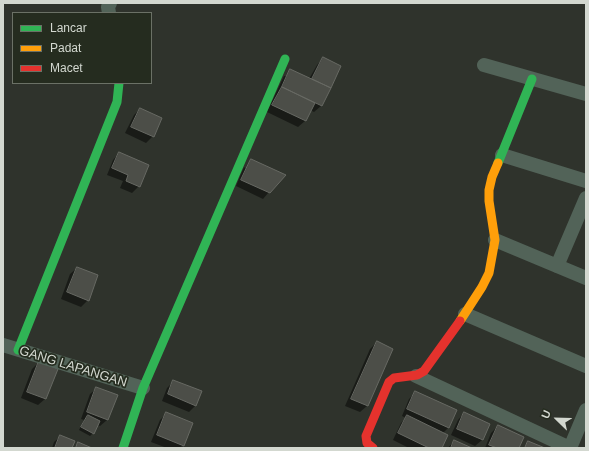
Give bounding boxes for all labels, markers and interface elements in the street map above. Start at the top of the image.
legend [12,12,152,84]
text: Lancar [50,21,87,35]
text: Padat [50,41,81,55]
text: Macet [50,61,83,75]
street label: GANG LAPANGAN [17,343,129,391]
north arrow [537,399,577,439]
text: U [539,408,553,420]

